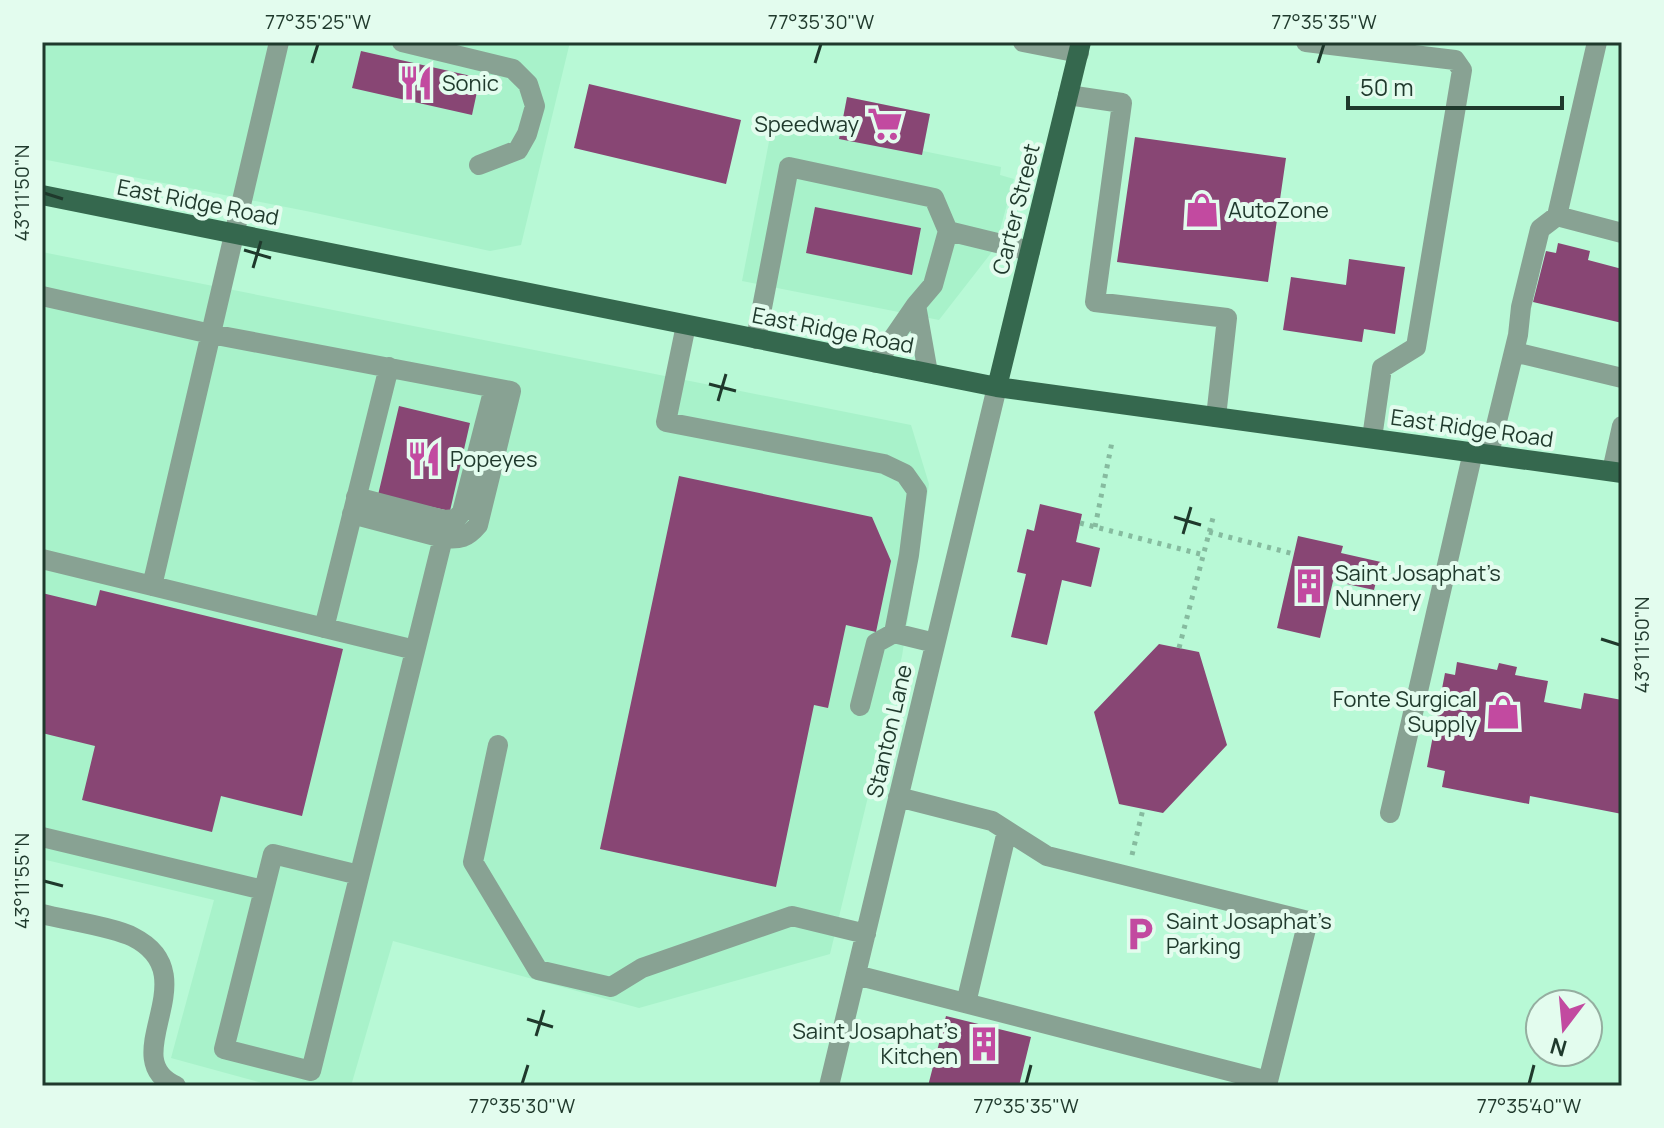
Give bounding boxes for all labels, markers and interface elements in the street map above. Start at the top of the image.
text: 77°35'25"W [265,8,371,35]
text: 77°35'30"W [768,8,874,35]
text: 77°35'35"W [1271,8,1377,35]
scale bar [1348,60,1562,110]
restaurant icon: Sonic [397,64,435,102]
place label: Sonic [442,68,499,98]
text: 50 m [1360,70,1414,103]
supermarket icon: Speedway [866,105,904,143]
place label: Speedway [754,109,859,139]
street label: Carter Street [985,140,1047,278]
text: 43°11'50"N [8,145,35,242]
street label: East Ridge Road [115,172,281,232]
shop icon: AutoZone [1183,191,1221,229]
place label: AutoZone [1228,195,1329,225]
street label: East Ridge Road [750,300,916,360]
street label: East Ridge Road [1389,402,1555,454]
restaurant icon: Popeyes [405,440,443,478]
place label: Popeyes [450,444,537,474]
place label: Saint Josaphat’s Nunnery [1335,558,1501,613]
building icon: Saint Josaphat’s Nunnery [1290,567,1328,605]
text: 43°11'50"N [1628,597,1655,694]
street label: Stanton Lane [859,661,919,801]
place label: Fonte Surgical Supply [1333,684,1477,739]
shop icon: Fonte Surgical Supply [1484,693,1522,731]
text: 43°11'55"N [8,833,35,929]
place label: Saint Josaphat’s Parking [1166,906,1332,961]
parking icon: Saint Josaphat’s Parking [1121,915,1159,953]
north arrow [1524,988,1604,1068]
place label: Saint Josaphat’s Kitchen [792,1016,958,1071]
building icon: Saint Josaphat’s Kitchen [965,1025,1003,1063]
text: N [1547,1031,1570,1064]
text: 77°35'30"W [469,1092,575,1119]
text: 77°35'35"W [973,1092,1079,1119]
text: 77°35'40"W [1477,1092,1582,1119]

